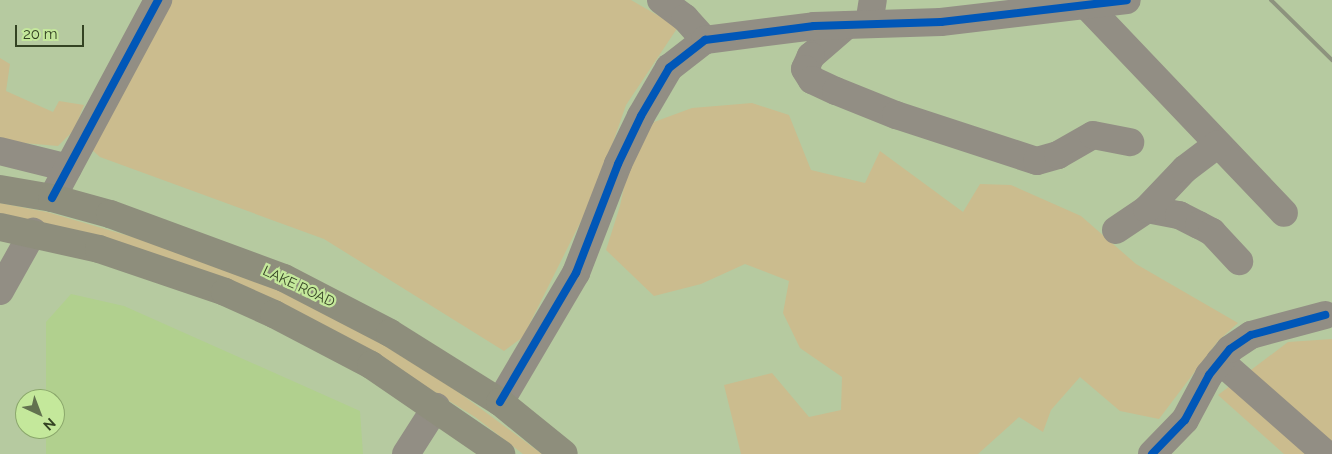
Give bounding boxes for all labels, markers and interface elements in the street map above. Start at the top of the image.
scale bar [18,15,86,47]
text: 20 m [23,25,58,43]
street label: LAKE ROAD [260,262,338,310]
north arrow [15,389,65,439]
text: N [40,415,59,434]

